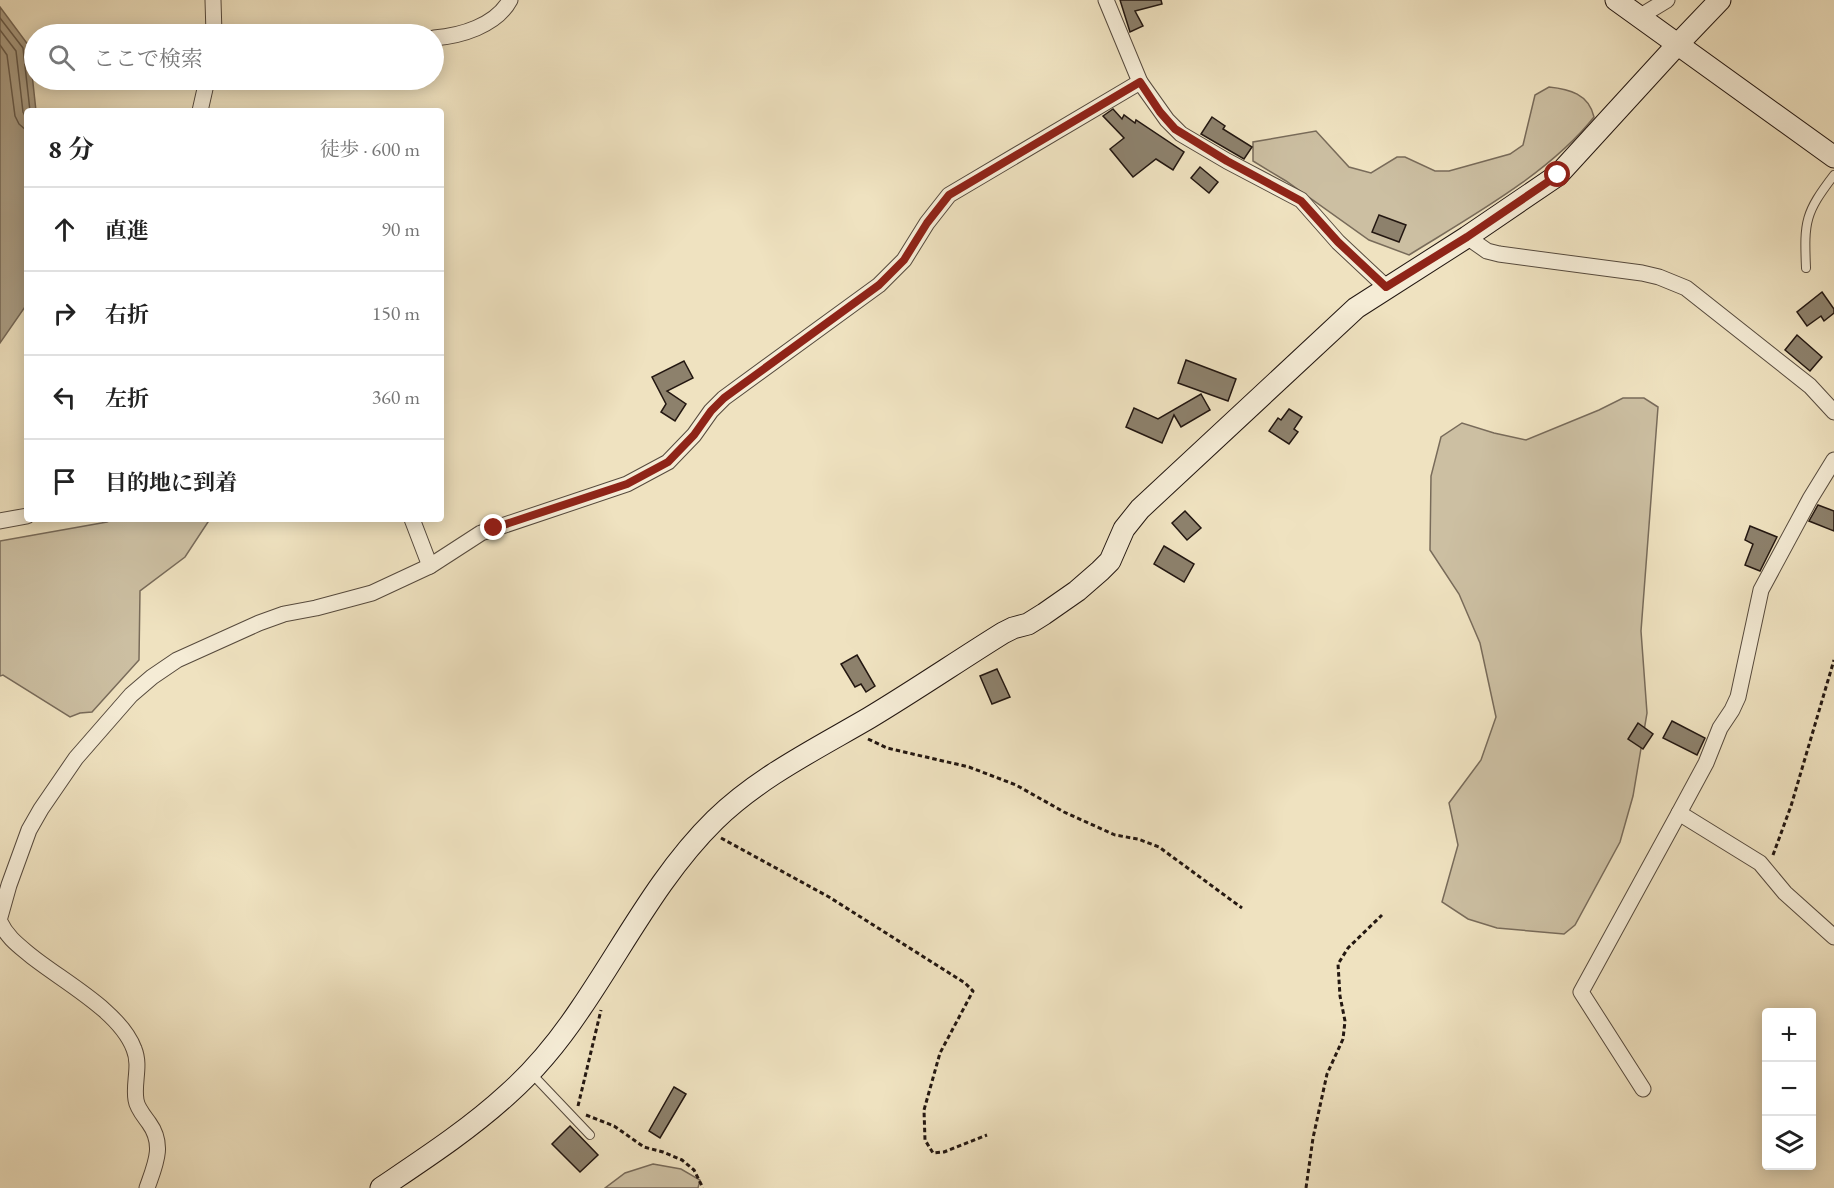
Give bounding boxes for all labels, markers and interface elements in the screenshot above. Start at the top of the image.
search box [24,24,444,90]
icon: search [45,41,78,74]
text: ここで検索 [93,44,203,73]
text: 8 分 [48,132,94,166]
text: 徒歩 · 600 m [320,136,420,162]
route start [1544,161,1570,187]
icon: ahead [48,213,81,246]
text: 直進 [105,216,149,245]
text: 90 m [381,216,420,242]
icon: right [48,297,81,330]
text: 右折 [105,300,149,329]
text: 150 m [372,300,420,326]
icon: left [48,381,81,414]
text: 左折 [105,384,149,413]
text: 360 m [372,384,420,410]
icon: arrive [48,465,81,498]
text: 目的地に到着 [105,468,237,497]
route end [480,514,506,540]
map controls [1762,1008,1816,1170]
button: + [1762,1008,1816,1062]
button: − [1762,1062,1816,1116]
button: layers [1762,1116,1816,1170]

